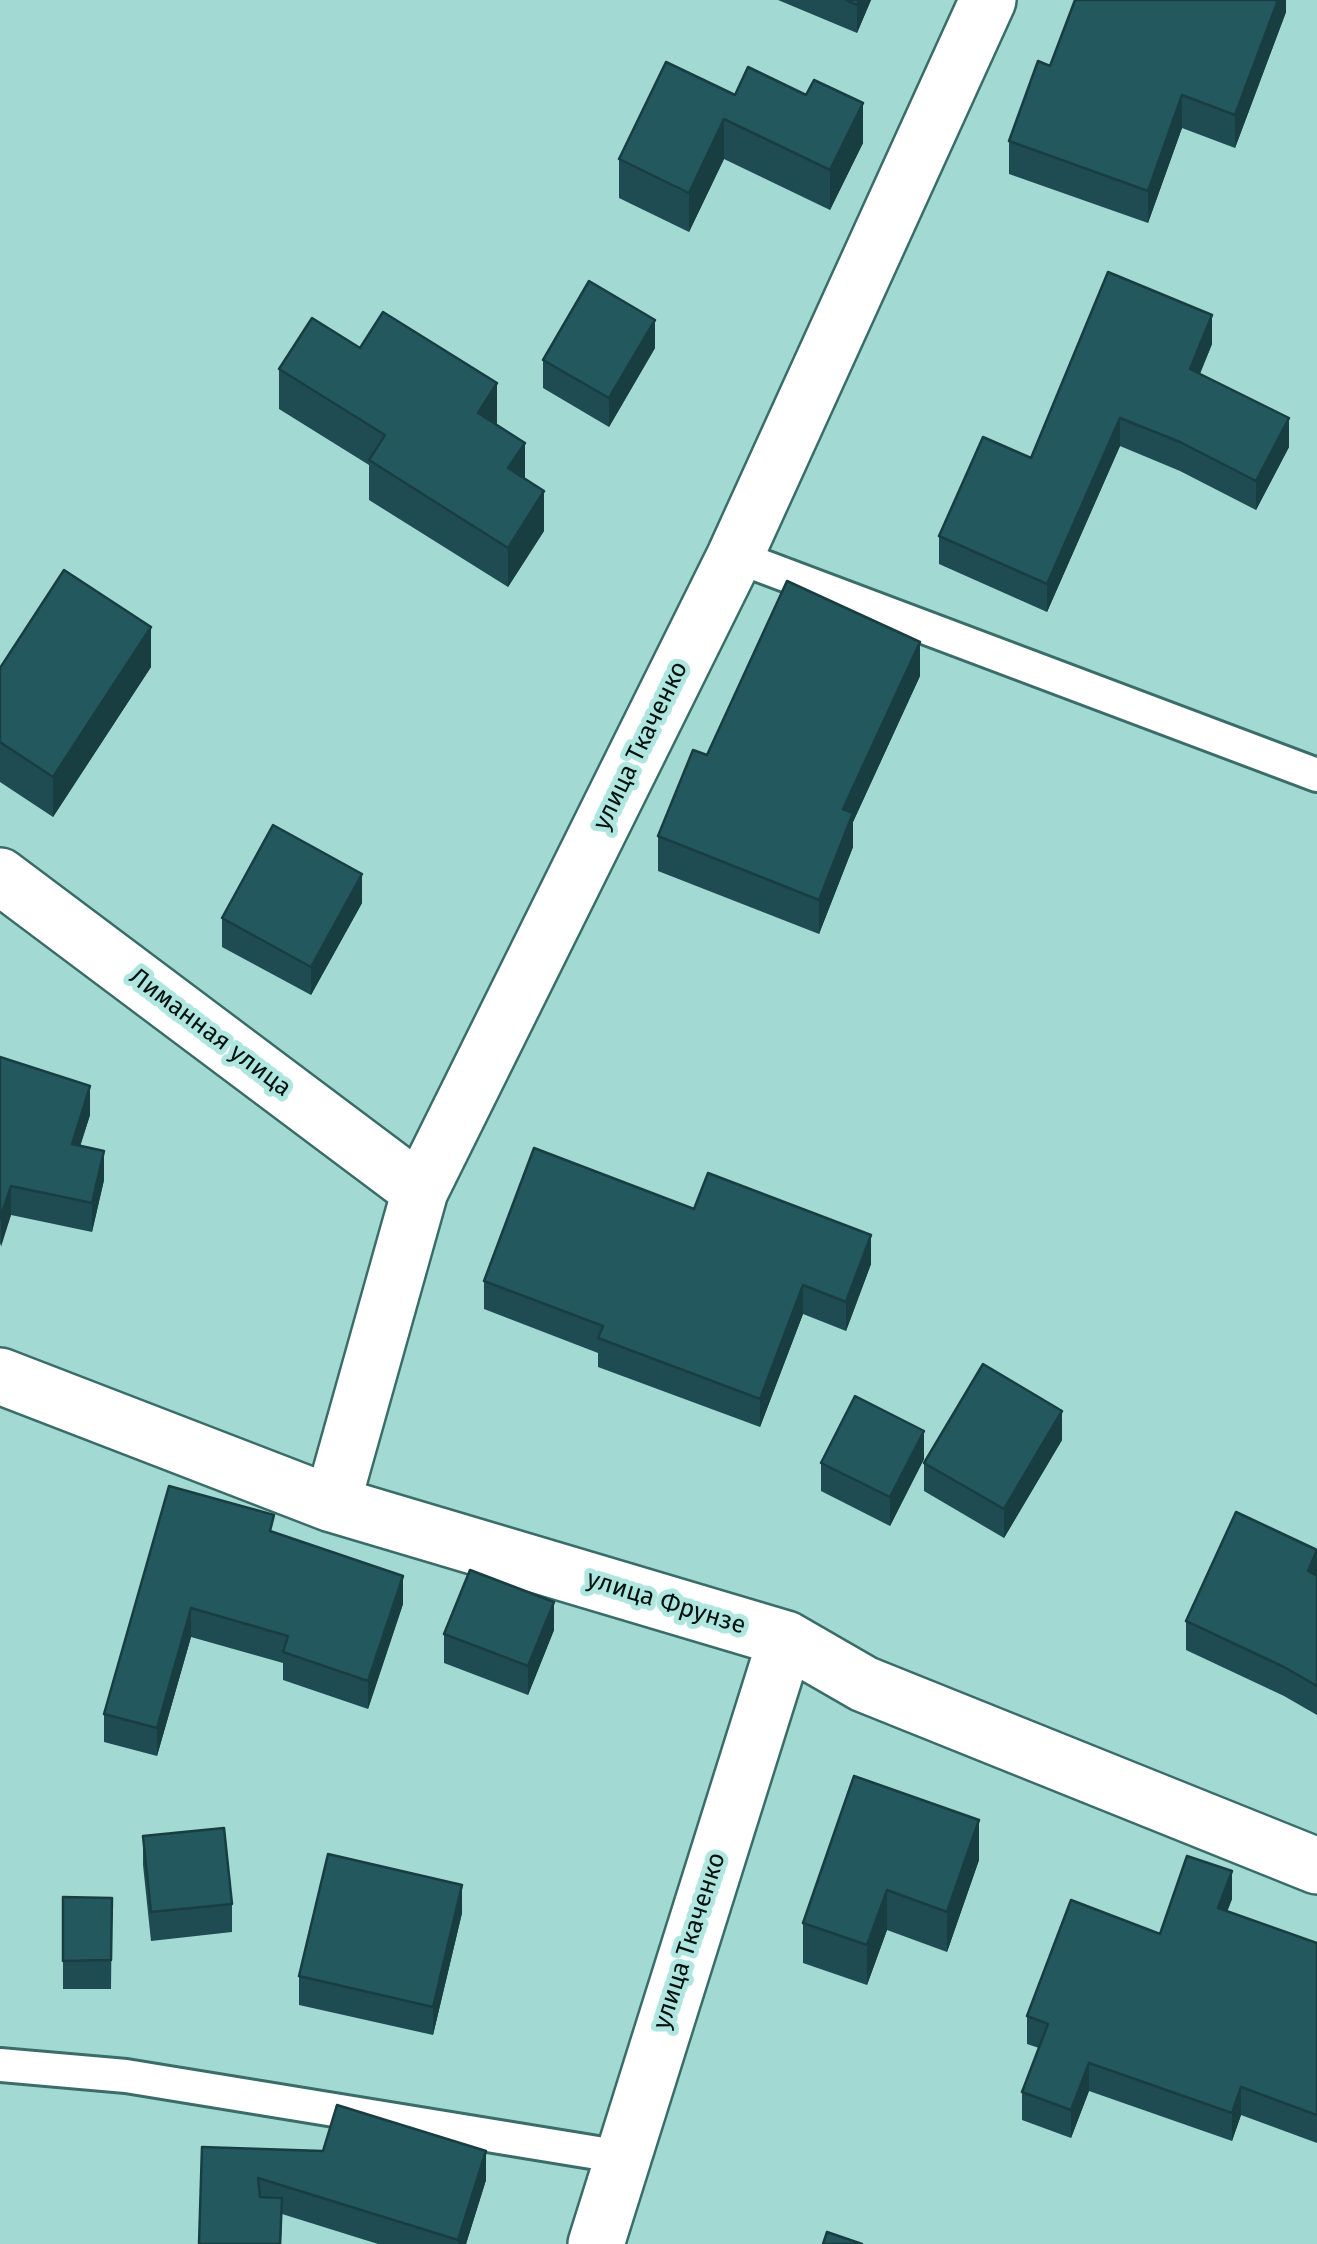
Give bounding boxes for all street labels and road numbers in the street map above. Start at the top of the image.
street label: улица Ткаченко [587,657,695,835]
street label: Лиманная улица [123,962,297,1104]
street label: улица Фрунзе [583,1565,749,1641]
street label: улица Ткаченко [647,1849,733,2033]

